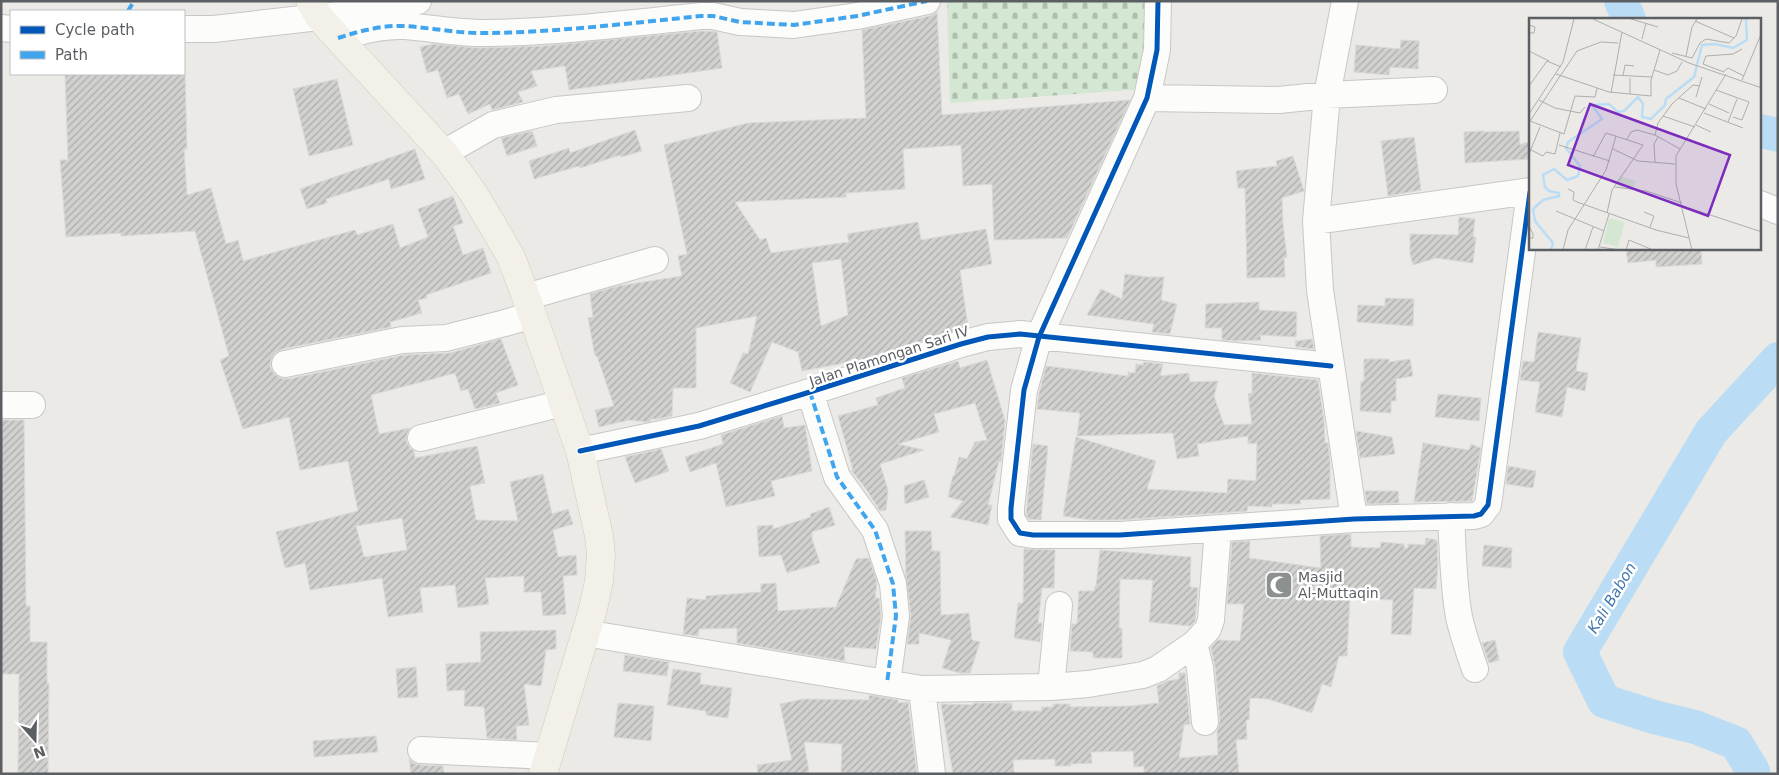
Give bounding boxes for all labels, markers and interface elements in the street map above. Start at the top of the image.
legend [10,10,185,75]
inset map [1529,18,1762,250]
text: Cycle path [55,21,135,39]
text: Path [55,46,88,64]
street label: Jalan Plamongan Sari IV [806,323,971,390]
water label: Kali Babon [1584,559,1640,637]
place label: Masjid Al-Muttaqin [1298,569,1379,601]
mosque icon: Masjid Al-Muttaqin [1264,570,1294,600]
north arrow [10,715,60,765]
text: N [31,743,48,762]

